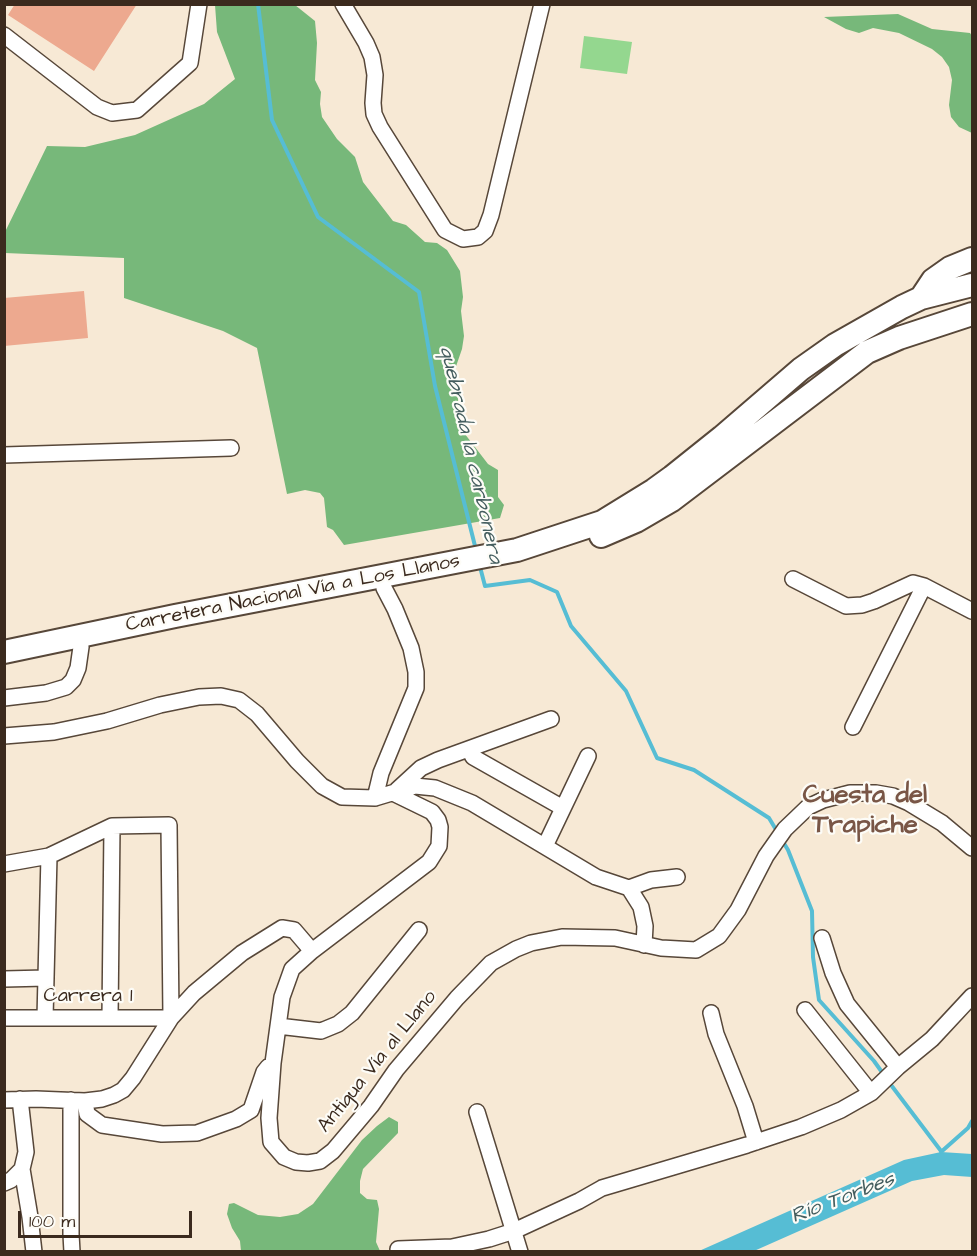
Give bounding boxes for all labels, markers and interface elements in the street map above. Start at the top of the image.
water label: quebrada la carbonera [433,344,507,566]
street label: Carretera Nacional Vía a Los Llanos [124,550,462,638]
district label: Cuesta del Trapiche [803,781,927,843]
street label: Carrera 1 [43,985,133,1009]
street label: Antigua Vía al Llano [313,986,443,1138]
water label: Río Torbes [788,1168,898,1230]
scale bar [21,1199,195,1237]
text: 100 m [29,1209,75,1234]

